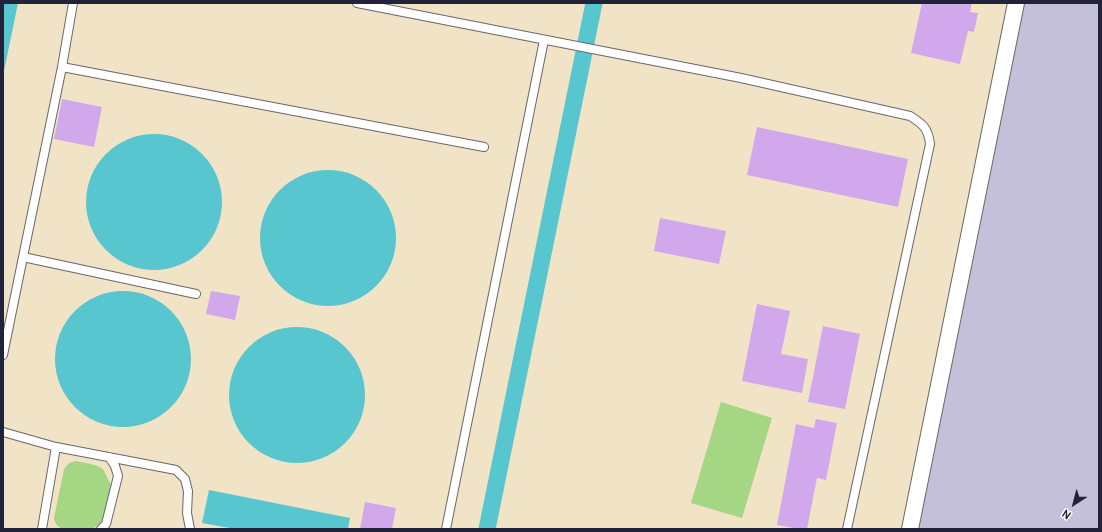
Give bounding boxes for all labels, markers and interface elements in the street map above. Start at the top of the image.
north arrow [1054,484,1094,524]
text: N [1060,507,1073,522]

